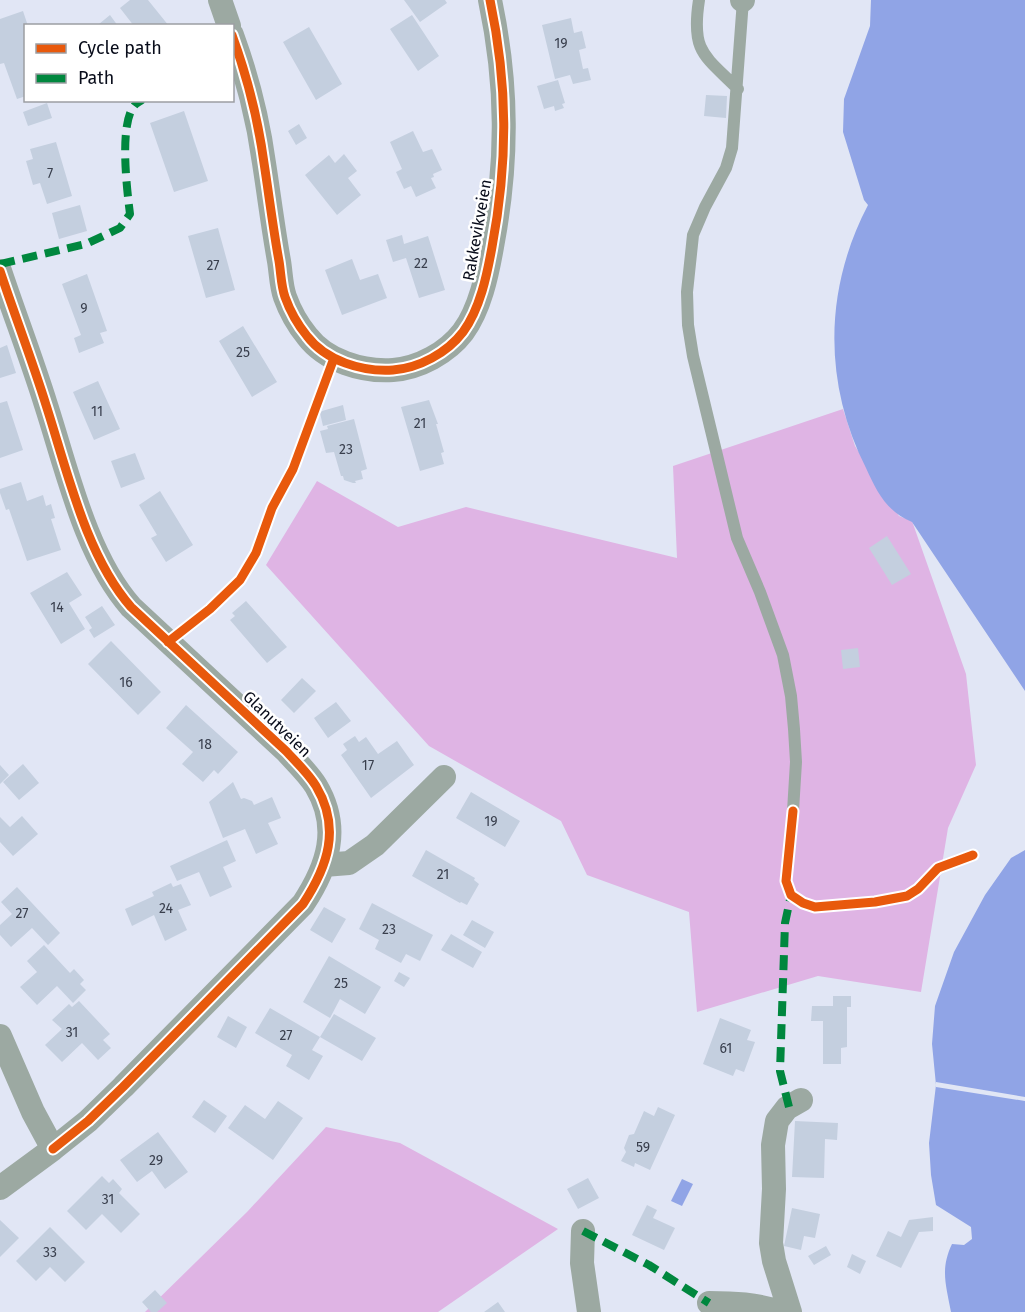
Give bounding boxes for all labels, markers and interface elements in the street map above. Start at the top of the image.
legend [24,24,234,102]
house number: 19 [554,35,568,52]
text: Cycle path [78,37,162,59]
text: Path [78,67,114,89]
house number: 7 [47,165,53,182]
street label: Rakkevikveien [459,178,495,282]
house number: 22 [414,255,428,272]
house number: 27 [206,257,220,274]
house number: 9 [80,300,88,317]
house number: 25 [236,344,250,361]
house number: 11 [91,403,103,420]
house number: 21 [414,415,426,432]
house number: 23 [339,441,353,458]
house number: 14 [50,599,64,616]
house number: 16 [119,674,133,691]
street label: Glanutveien [239,687,315,761]
house number: 18 [198,736,212,753]
house number: 17 [362,757,374,774]
house number: 19 [484,813,498,830]
house number: 21 [437,866,449,883]
house number: 24 [159,900,174,917]
house number: 27 [15,905,29,922]
house number: 23 [382,921,396,938]
house number: 25 [334,975,348,992]
house number: 31 [66,1024,78,1041]
house number: 27 [279,1027,293,1044]
house number: 61 [720,1040,732,1057]
house number: 59 [636,1139,650,1156]
house number: 29 [149,1152,163,1169]
house number: 31 [102,1191,114,1208]
house number: 33 [43,1244,57,1261]

